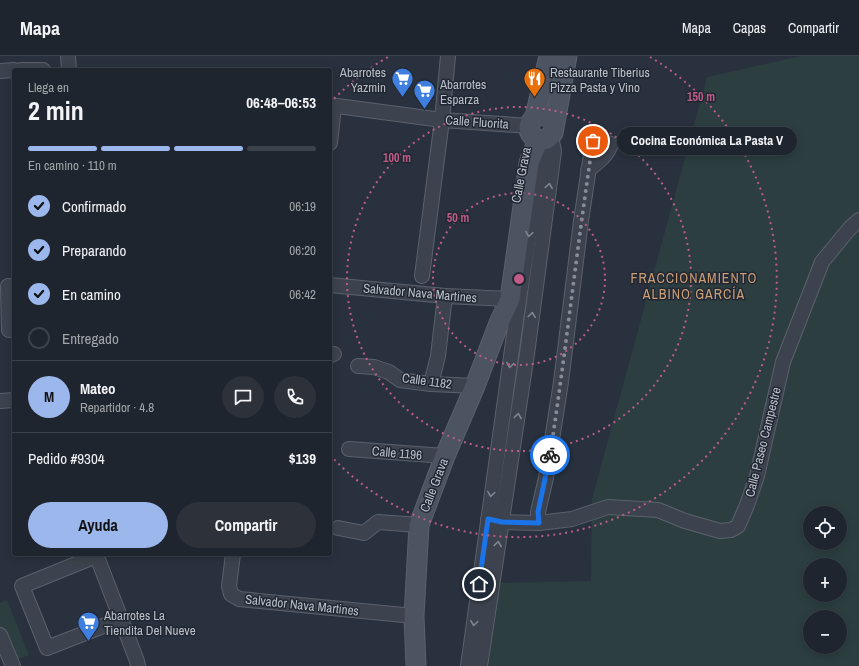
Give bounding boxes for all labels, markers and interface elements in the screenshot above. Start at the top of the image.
text: Mapa [20,15,60,41]
text: Mapa [682,19,711,37]
text: Capas [733,19,766,37]
text: Compartir [788,19,839,37]
place label: Abarrotes Yazmin [339,64,386,96]
place label: Restaurante Tiberius Pizza Pasta y Vino [550,64,650,96]
supermarket icon: Abarrotes Yazmin [389,66,415,99]
restaurant icon: Restaurante Tiberius Pizza Pasta y Vino [521,66,547,99]
place label: Abarrotes Esparza [439,76,486,108]
supermarket icon: Abarrotes Esparza [411,78,437,111]
text: Llega en [28,79,69,96]
text: 150 m [687,89,715,105]
text: 06:48–06:53 [246,92,316,113]
text: 2 min [28,93,84,128]
street label: Calle Fluorita [445,111,509,133]
pin [576,124,610,158]
callout: Cocina Económica La Pasta V [617,127,797,155]
icon: bag [582,130,604,152]
text: Cocina Económica La Pasta V [631,132,783,149]
street label: Calle Grava [507,146,535,204]
text: 100 m [383,150,411,166]
text: En camino · 110 m [28,157,117,174]
one-way arrow [544,183,553,189]
icon: check [28,195,50,217]
text: Confirmado [62,196,126,217]
text: 06:19 [289,198,316,215]
text: 50 m [447,210,469,226]
one-way arrow [525,231,534,237]
icon: check [28,239,50,261]
text: Preparando [62,240,126,261]
text: 06:20 [289,242,316,259]
district label: FRACCIONAMIENTO ALBINO GARCÍA [630,269,758,303]
centre of rings [512,272,526,286]
street label: Salvador Nava Martines [362,280,478,306]
icon: check [28,283,50,305]
text: En camino [62,284,121,305]
text: 06:42 [289,286,316,303]
one-way arrow [528,312,537,318]
text: Entregado [62,328,119,349]
one-way arrow [506,362,515,368]
street label: Calle 1182 [401,369,453,393]
button: chat [222,376,264,418]
button: phone [274,376,316,418]
text: Mateo [80,378,116,399]
street label: Calle Paseo Campestre [741,385,785,499]
text: M [44,386,54,407]
text: Repartidor · 4.8 [80,399,154,416]
one-way arrow [513,413,522,419]
courier [530,435,570,475]
street label: Calle 1196 [371,442,423,464]
icon: bike [539,444,561,466]
text: Pedido #9304 [28,448,105,469]
text: $139 [289,448,316,469]
street label: Calle Grava [416,456,452,514]
one-way arrow [487,491,496,497]
button: Ayuda [28,502,168,548]
button: Compartir [176,502,316,548]
map controls [803,506,847,654]
button: locate [803,506,847,550]
one-way arrow [493,541,502,547]
button: + [803,558,847,602]
pin [462,567,496,601]
icon: home [468,573,490,595]
street label: Salvador Nava Martines [244,591,360,619]
place label: Abarrotes La Tiendita Del Nueve [103,607,196,639]
supermarket icon: Abarrotes La Tiendita Del Nueve [75,609,101,642]
button: − [803,610,847,654]
one-way arrow [470,619,479,626]

